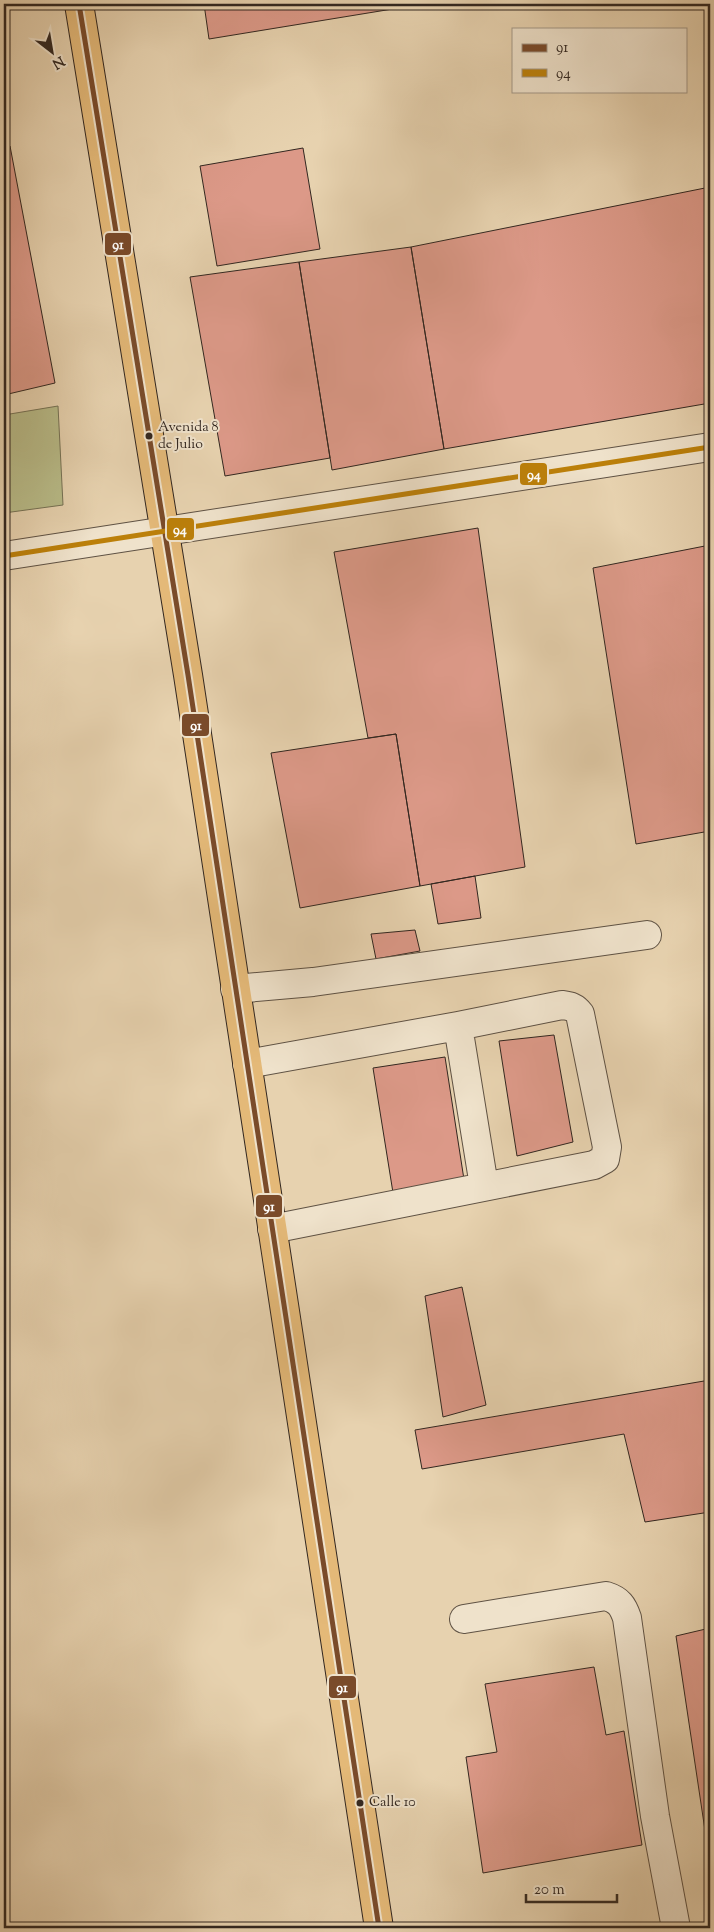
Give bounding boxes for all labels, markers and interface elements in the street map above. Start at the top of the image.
north arrow [28,28,78,78]
legend [512,28,686,92]
text: 91 [556,38,568,59]
text: N [48,50,68,73]
text: 94 [556,64,571,85]
line badge: 91 [104,232,132,256]
text: 91 [112,236,124,256]
place label: Avenida 8 de Julio [158,418,219,455]
marker: Avenida 8 de Julio [144,431,154,441]
line badge: 94 [519,462,548,486]
text: 94 [527,466,541,486]
line badge: 94 [166,517,195,541]
text: 94 [173,521,187,541]
line badge: 91 [181,713,210,737]
text: 91 [190,717,202,737]
line badge: 91 [255,1194,283,1218]
text: 91 [263,1198,275,1218]
line badge: 91 [328,1675,357,1699]
text: 91 [336,1679,348,1699]
place label: Calle 10 [369,1793,416,1813]
marker: Calle 10 [355,1798,365,1808]
scale bar [526,1872,618,1904]
text: 20 m [534,1880,565,1901]

